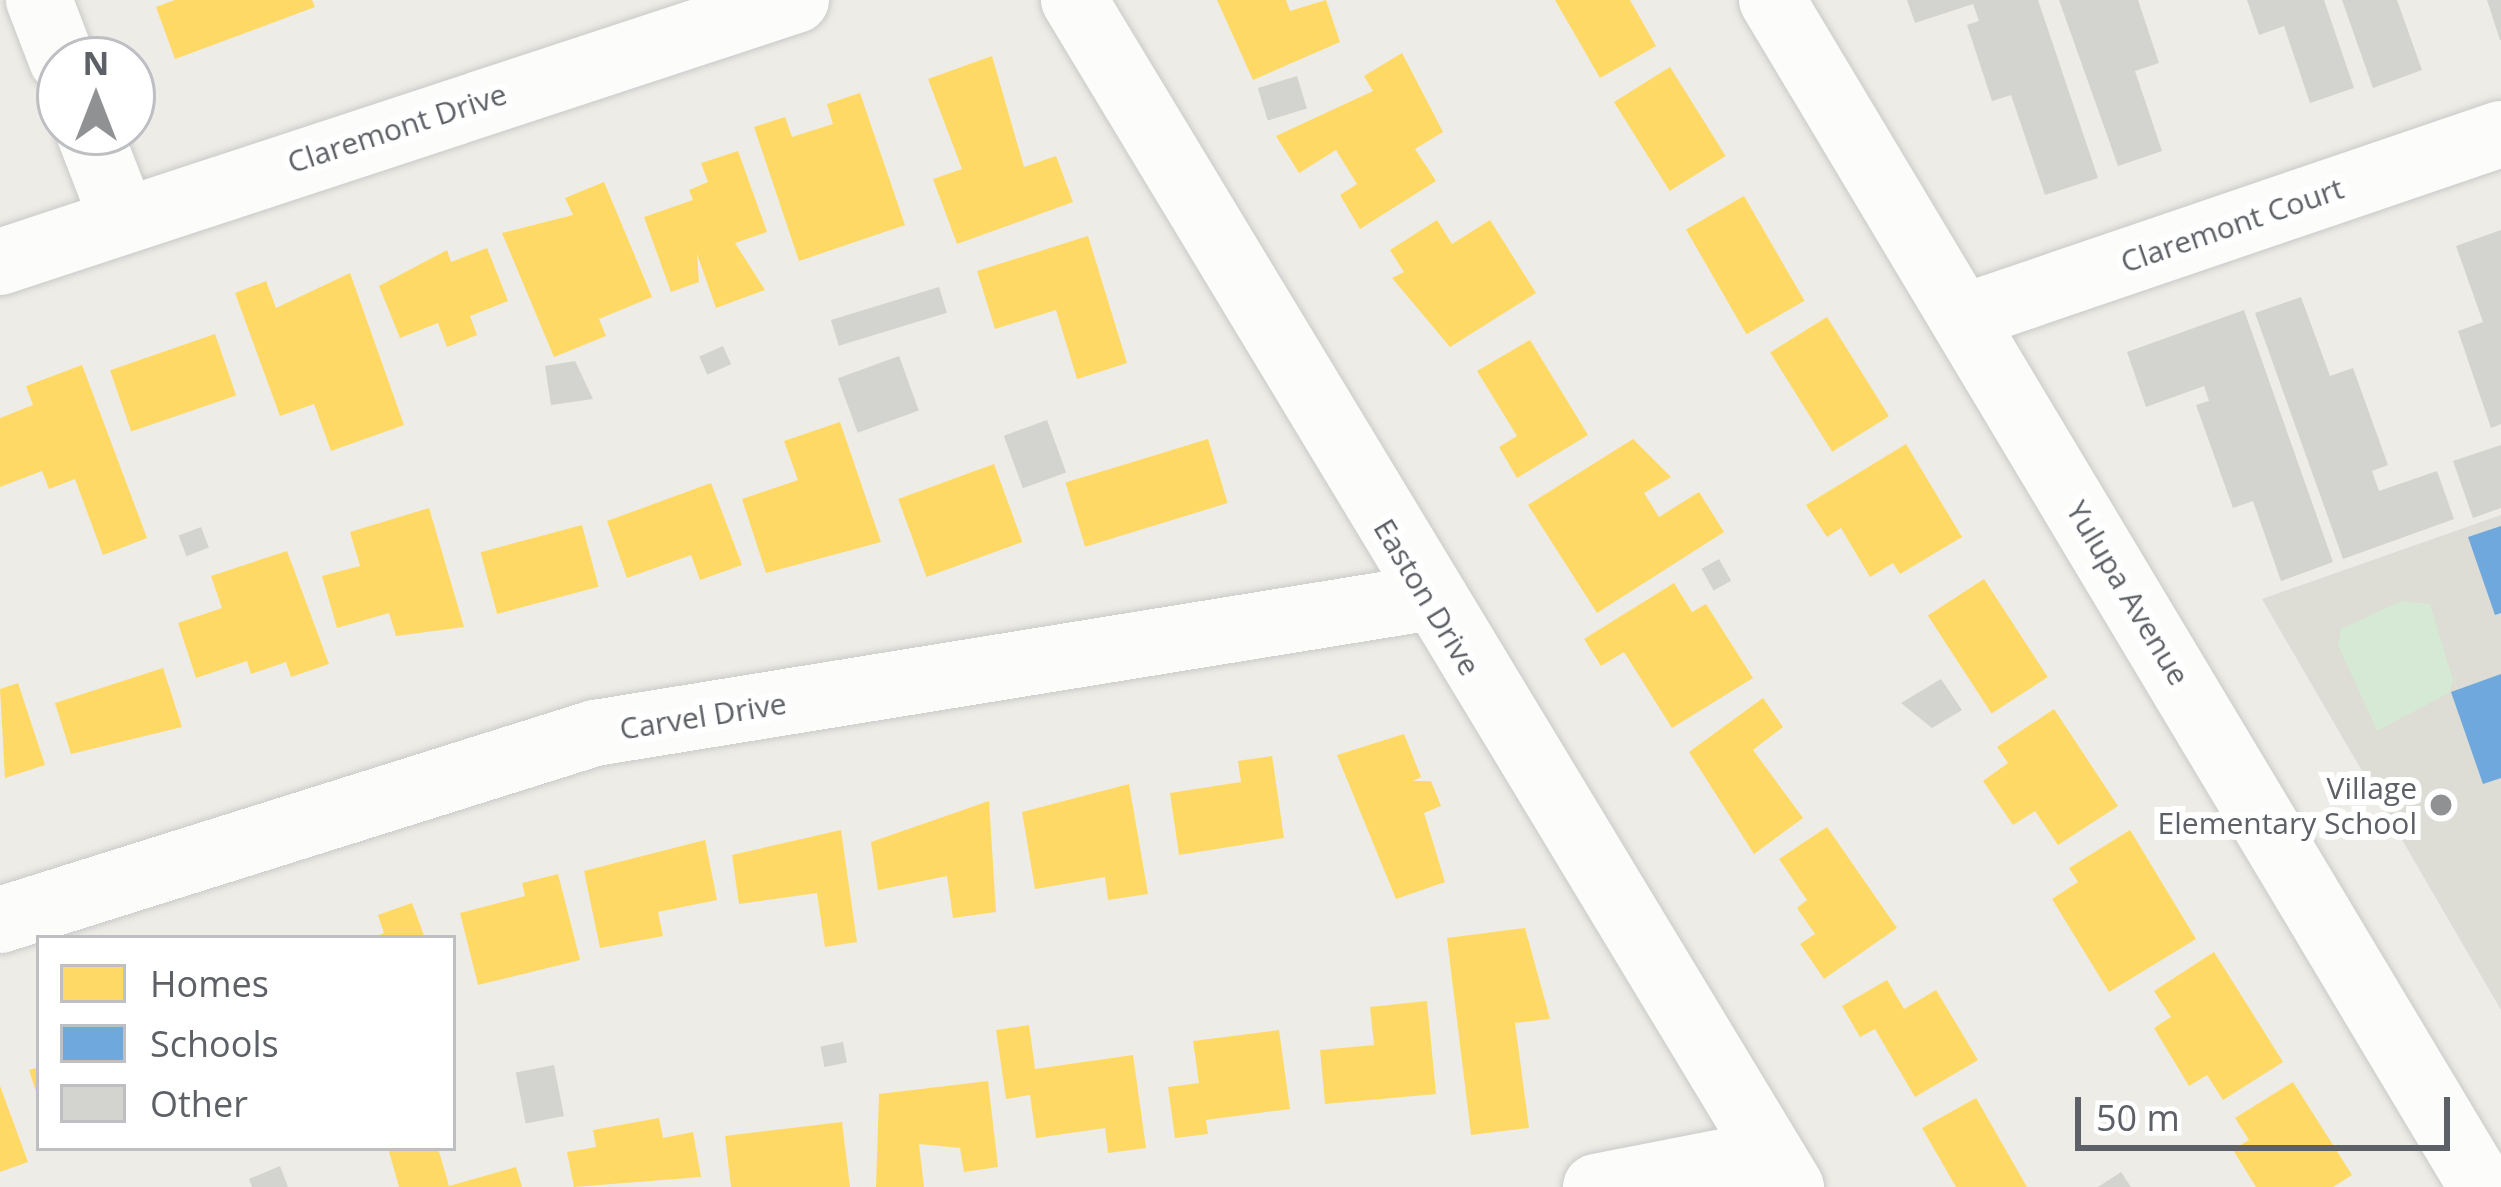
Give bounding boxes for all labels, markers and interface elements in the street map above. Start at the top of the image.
north arrow [36,36,156,156]
text: N [83,40,109,85]
street label: Claremont Drive [283,76,511,180]
street label: Claremont Court [2116,170,2348,280]
street label: Yulupa Avenue [2059,494,2197,692]
street label: Easton Drive [1366,512,1488,682]
street label: Carvel Drive [617,685,789,747]
place label: Village Elementary School [2158,770,2417,840]
marker: Village Elementary School [2428,792,2454,818]
legend [36,935,456,1151]
text: Homes [150,959,269,1008]
text: Schools [150,1019,279,1068]
scale bar [2081,1073,2456,1147]
text: Other [150,1079,248,1128]
text: 50 m [2096,1093,2180,1142]

